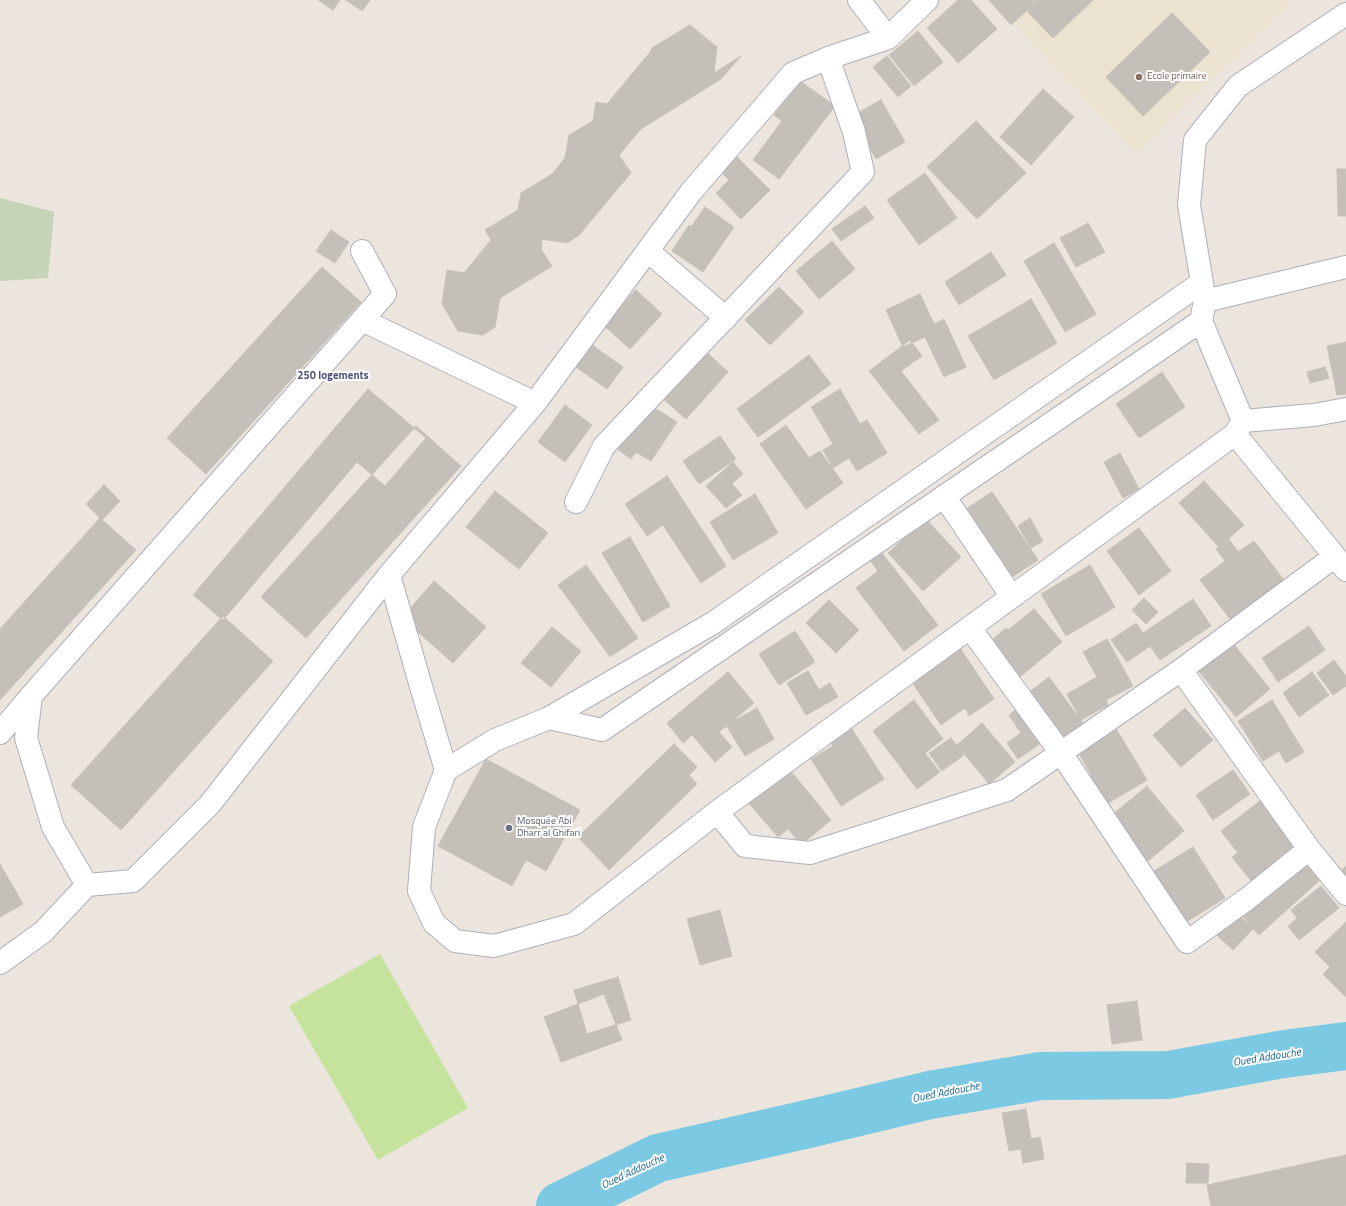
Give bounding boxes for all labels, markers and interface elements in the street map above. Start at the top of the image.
place label: Ecole primaire [1147,71,1206,83]
marker: Ecole primaire [1134,72,1144,82]
district label: 250 logements [297,369,369,383]
place label: Mosquée Abi Dharr al Ghifari [517,816,580,840]
marker: Mosquée Abi Dharr al Ghifari [504,823,514,833]
water label: Oued Addouche [1232,1046,1302,1070]
water label: Oued Addouche [911,1080,981,1106]
water label: Oued Addouche [599,1152,667,1192]

